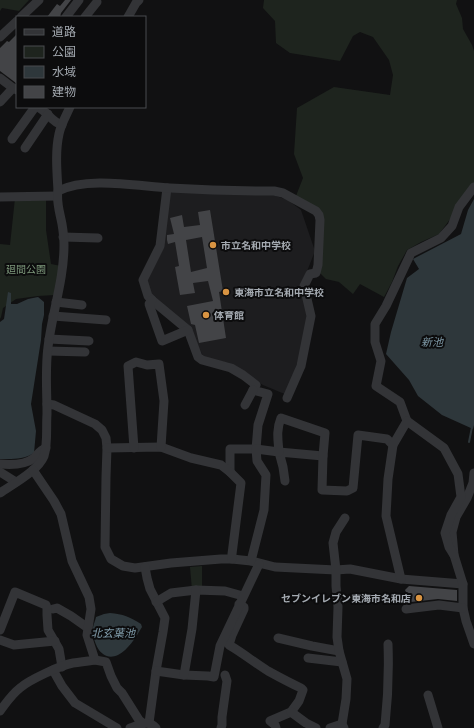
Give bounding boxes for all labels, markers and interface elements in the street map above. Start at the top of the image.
legend [16,16,146,108]
text: 道路 [52,23,76,40]
text: 公園 [52,43,76,60]
text: 水域 [52,63,76,80]
text: 建物 [52,83,76,100]
place label: 市立名和中学校 [221,238,291,252]
marker: 市立名和中学校 [208,240,218,250]
park label: 廻間公園 [6,262,46,276]
place label: 東海市立名和中学校 [234,285,324,299]
marker: 東海市立名和中学校 [221,287,231,297]
place label: 体育館 [213,308,244,322]
marker: 体育館 [201,310,211,320]
water label: 新池 [421,334,444,349]
place label: セブンイレブン東海市名和店 [281,591,411,605]
marker: セブンイレブン東海市名和店 [414,593,424,603]
water label: 北玄葉池 [91,625,136,640]

